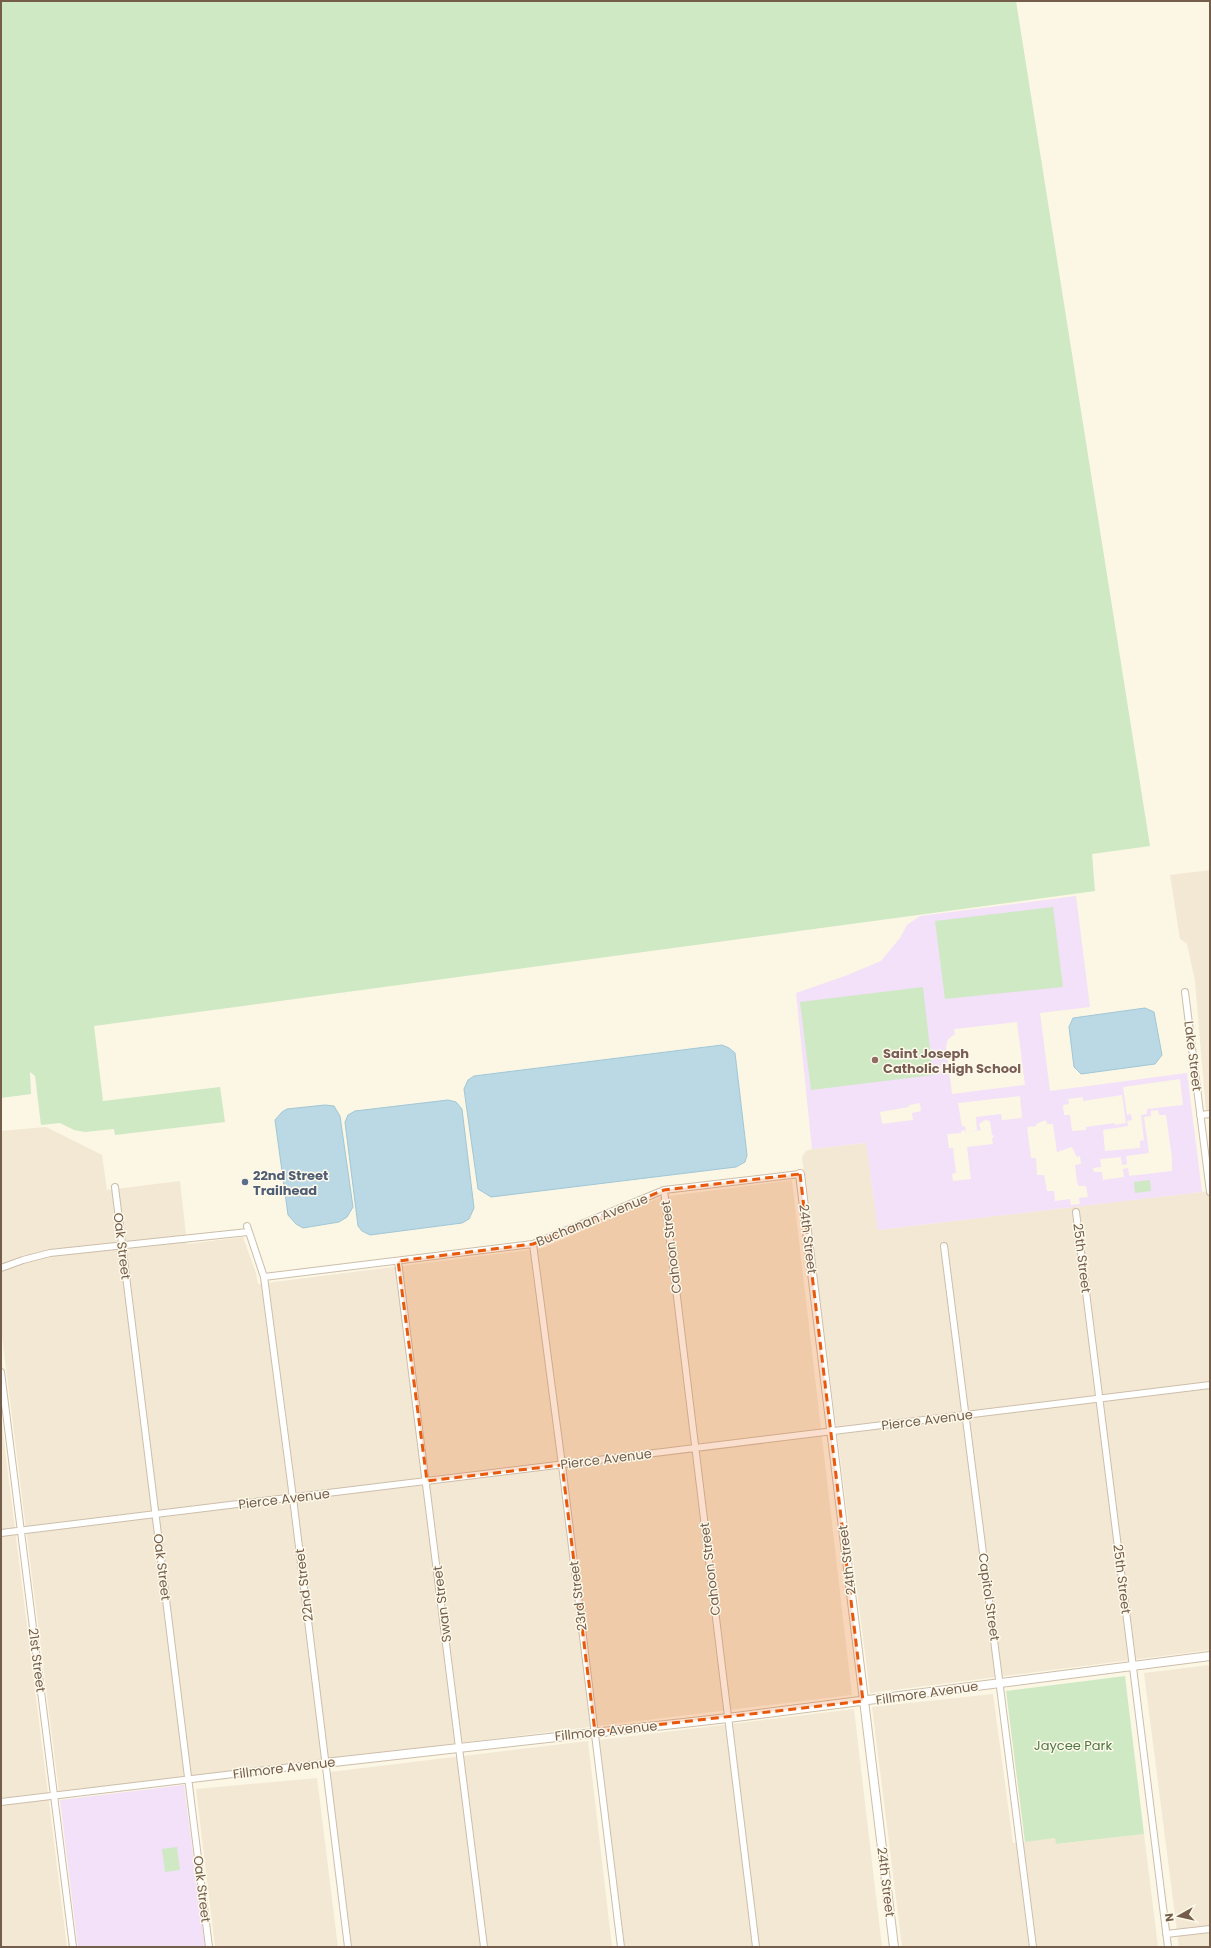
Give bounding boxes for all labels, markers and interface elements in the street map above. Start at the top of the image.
street label: Lake Street [1179,1020,1207,1093]
place label: Saint Joseph Catholic High School [883,1044,1021,1078]
marker: Saint Joseph Catholic High School [870,1055,880,1065]
place label: 22nd Street Trailhead [253,1166,328,1200]
marker: 22nd Street Trailhead [240,1177,250,1187]
street label: Buchanan Avenue [533,1189,651,1251]
street label: Cahoon Street [656,1199,686,1295]
street label: 24th Street [794,1203,822,1275]
street label: Oak Street [108,1211,136,1281]
street label: 25th Street [1068,1222,1096,1294]
street label: Pierce Avenue [880,1405,974,1435]
street label: Pierce Avenue [559,1444,653,1474]
street label: Pierce Avenue [237,1484,331,1514]
street label: Cahoon Street [695,1521,725,1617]
street label: 24th Street [833,1524,861,1596]
street label: Oak Street [148,1532,176,1602]
street label: 25th Street [1108,1543,1136,1615]
street label: 22nd Street [290,1547,318,1623]
street label: Capitol Street [973,1552,1005,1642]
street label: 23rd Street [564,1560,592,1632]
street label: Swan Street [428,1564,456,1643]
street label: 21st Street [24,1627,50,1694]
street label: Fillmore Avenue [875,1676,979,1710]
street label: Fillmore Avenue [554,1716,658,1746]
park label: Jaycee Park [1034,1736,1112,1755]
street label: Fillmore Avenue [232,1752,336,1784]
street label: 24th Street [872,1846,900,1918]
street label: Oak Street [188,1854,216,1924]
north arrow [1159,1896,1199,1936]
text: N [1161,1912,1178,1923]

